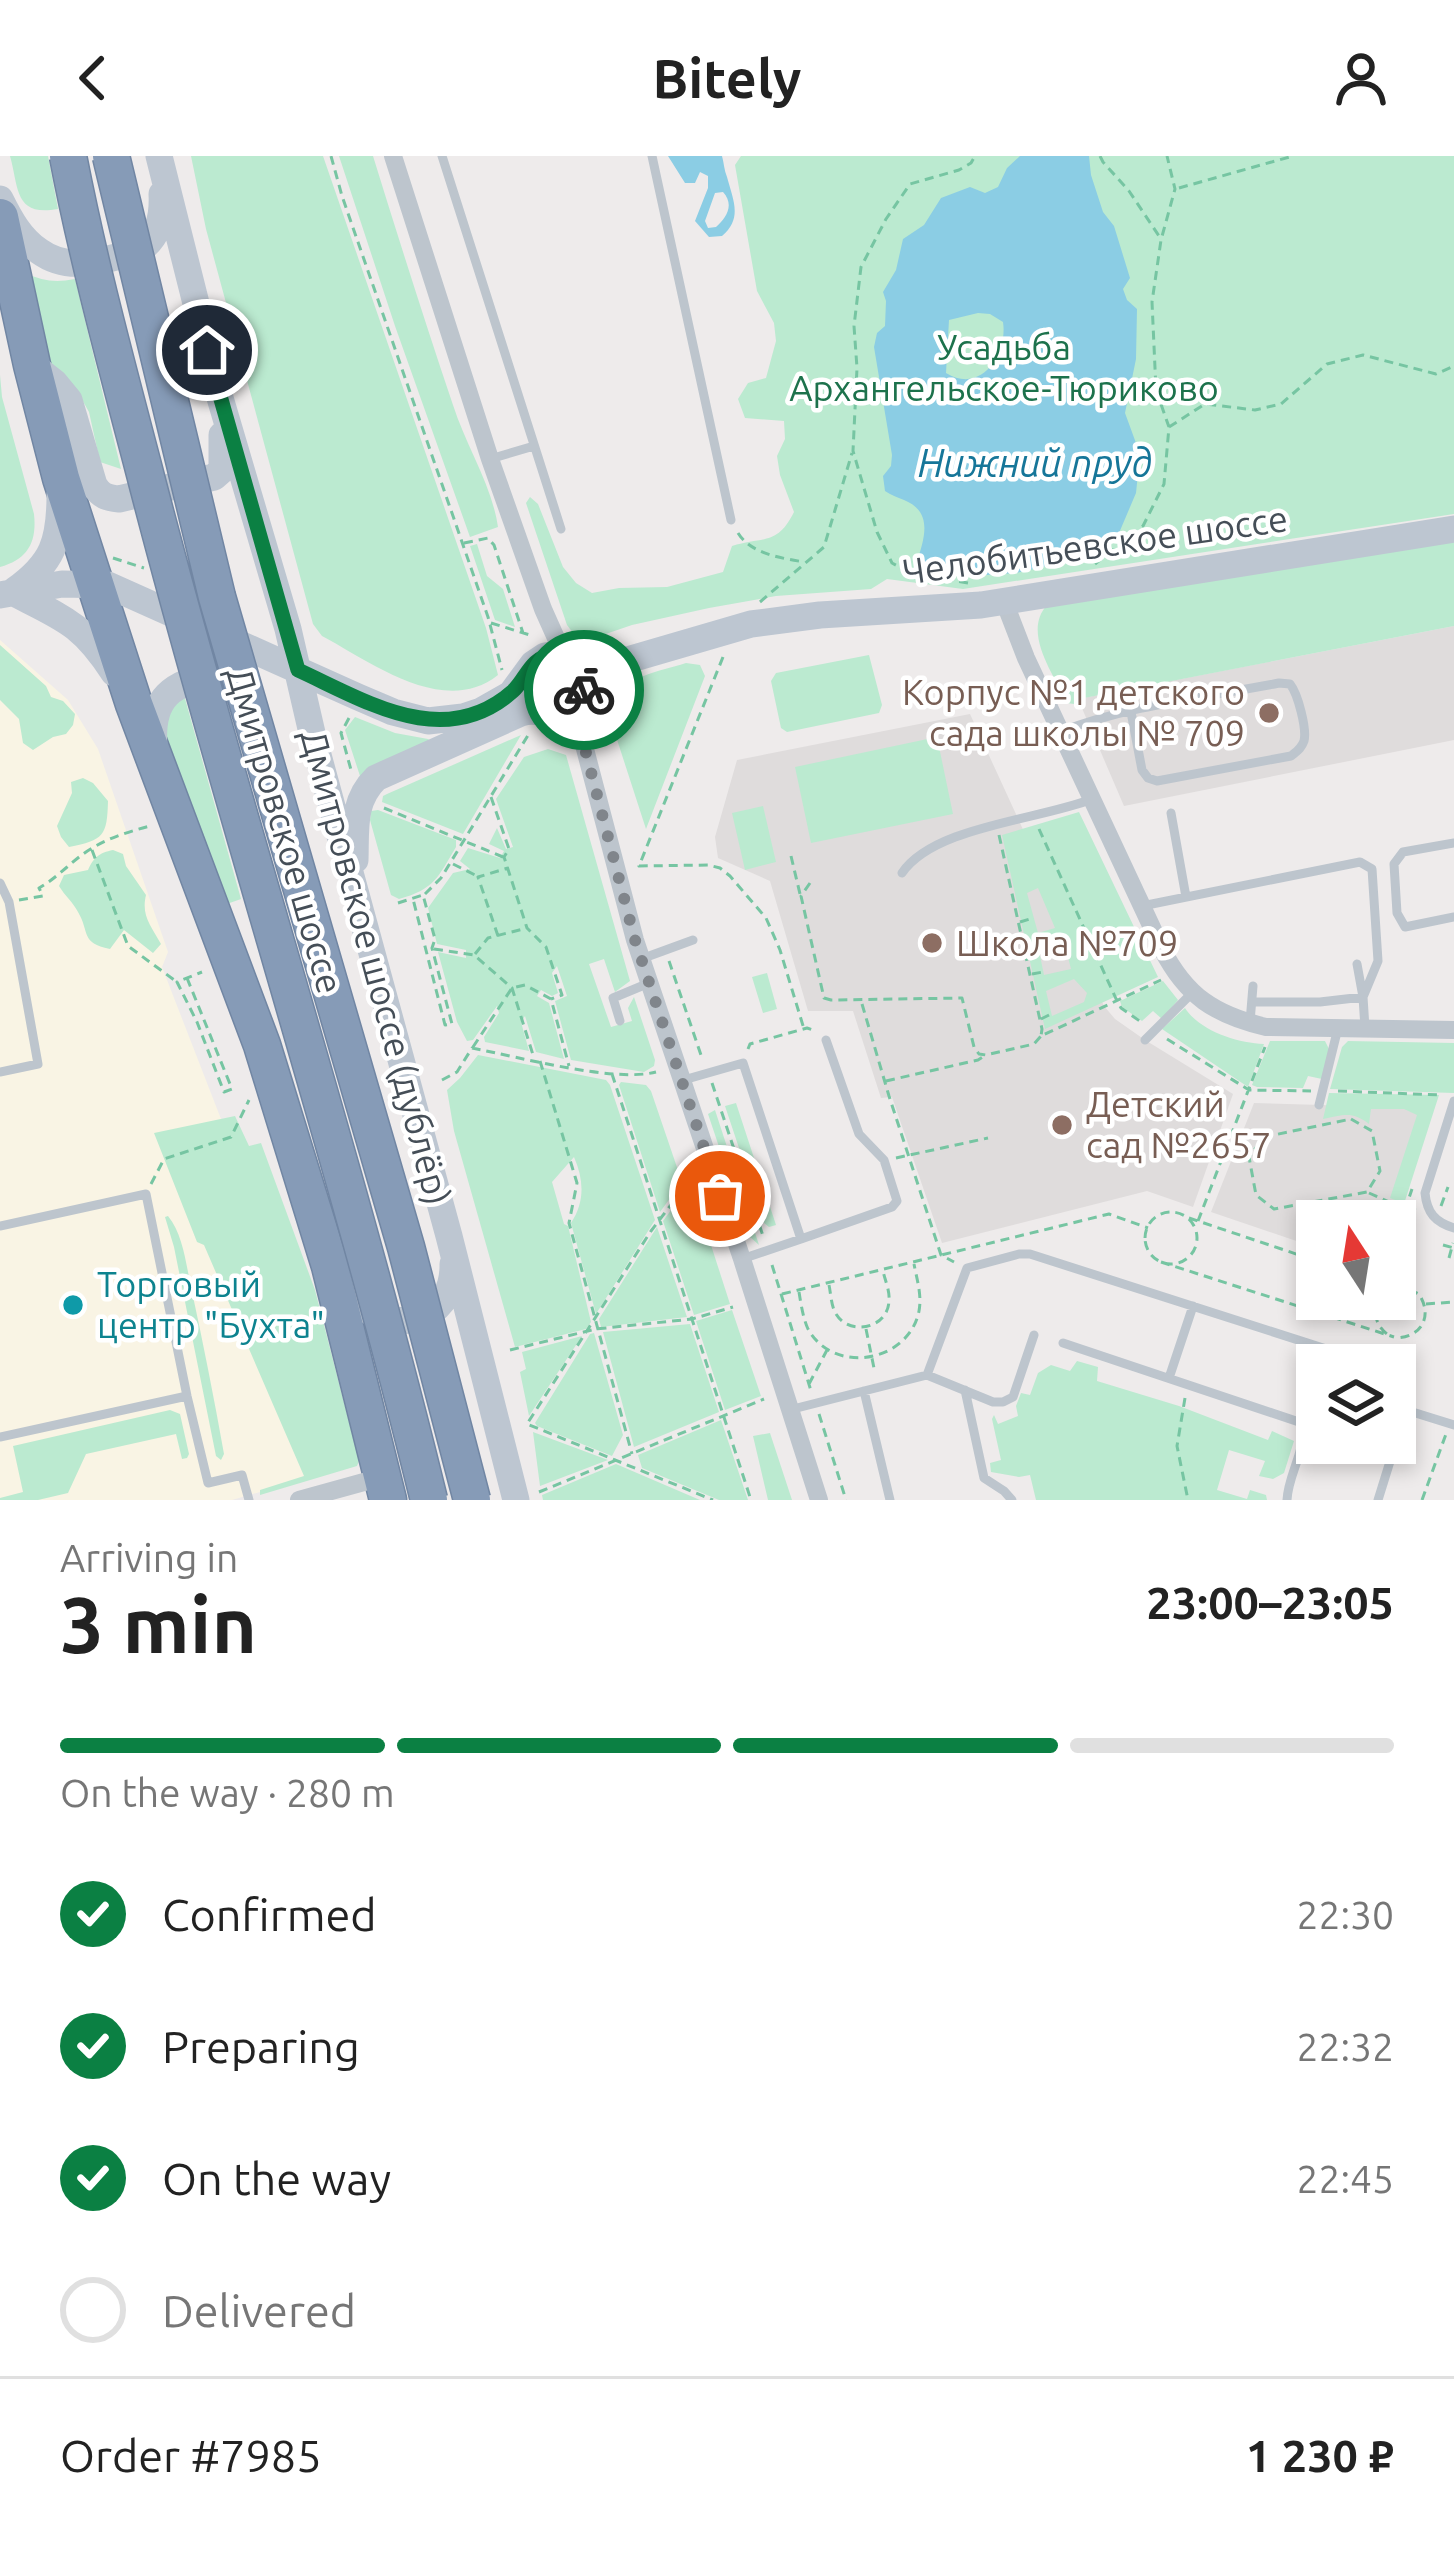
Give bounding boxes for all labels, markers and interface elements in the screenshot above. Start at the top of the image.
icon: back [60,45,126,111]
icon: person [1328,45,1394,111]
text: Bitely [653,48,801,108]
pin [156,299,258,401]
icon: home [174,317,240,383]
park label: Усадьба Архангельское-Тюриково [789,326,1219,408]
water label: Нижний пруд [918,441,1152,484]
street label: Челобитьевское шоссе [900,497,1290,592]
courier [524,630,644,750]
icon: bike [551,657,617,723]
street label: Дмитровское шоссе [219,662,352,998]
place label: Корпус №1 детского сада школы № 709 [902,671,1245,753]
marker: Корпус №1 детского сада школы № 709 [1256,700,1282,726]
street label: Дмитровское шоссе (дублёр) [293,725,460,1209]
place label: Школа №709 [956,922,1178,963]
marker: Школа №709 [919,930,945,956]
place label: Детский сад №2657 [1086,1083,1271,1165]
marker: Детский сад №2657 [1049,1112,1075,1138]
pin [669,1145,771,1247]
icon: bag [687,1163,753,1229]
north arrow [1296,1200,1416,1320]
map controls [1296,1200,1416,1464]
place label: Торговый центр "Бухта" [97,1263,325,1345]
marker: Торговый центр "Бухта" [60,1292,86,1318]
button: layers [1296,1344,1416,1464]
text: Arriving in [60,1536,238,1579]
text: 23:00–23:05 [1146,1577,1394,1628]
text: 3 min [60,1580,257,1668]
text: On the way · 280 m [60,1771,395,1814]
icon: check [60,1881,126,1947]
text: Confirmed [162,1889,377,1940]
text: 22:30 [1296,1893,1394,1936]
icon: check [60,2013,126,2079]
text: Preparing [162,2021,360,2072]
text: 22:32 [1296,2025,1394,2068]
icon: check [60,2145,126,2211]
text: On the way [162,2153,391,2204]
text: 22:45 [1296,2157,1394,2200]
text: Delivered [162,2285,356,2336]
text: Order #7985 [60,2430,322,2481]
text: 1 230 ₽ [1246,2430,1394,2481]

